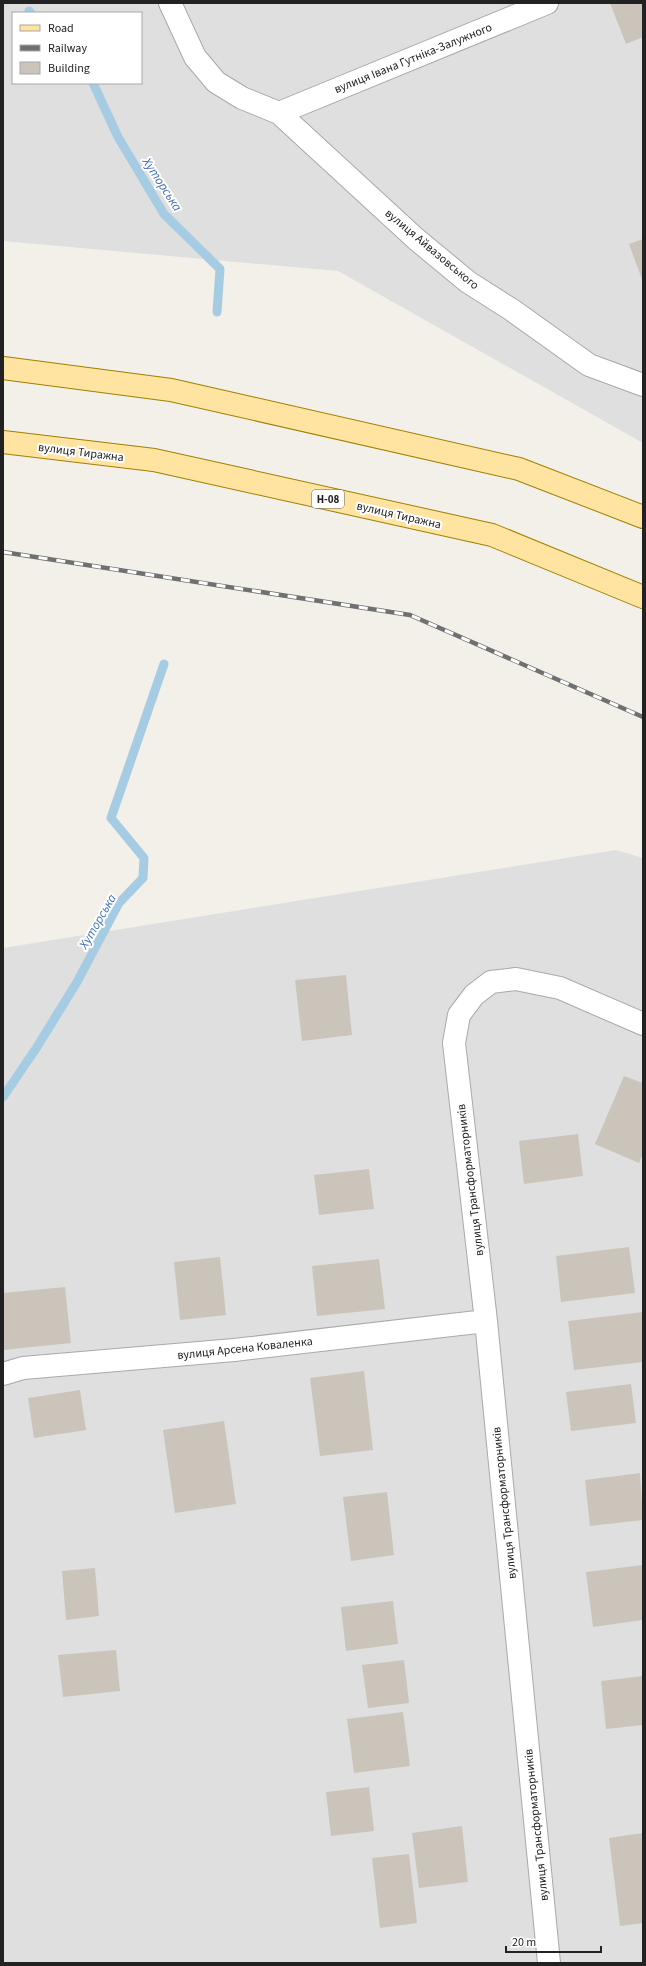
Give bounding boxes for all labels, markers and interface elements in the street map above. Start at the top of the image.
legend [12,12,142,84]
street label: вулиця Івана Гутніка-Залужного [332,19,495,98]
text: Road [48,20,74,37]
text: Railway [48,40,87,57]
text: Building [48,60,90,77]
water label: Хуторська [137,153,186,215]
street label: вулиця Айвазовського [381,205,482,294]
street label: вулиця Тиражна [37,439,125,466]
road number: Н-08 [312,490,344,508]
street label: вулиця Тиражна [355,498,443,533]
water label: Хуторська [74,891,121,953]
street label: вулиця Трансформаторників [453,1103,488,1257]
street label: вулиця Арсена Коваленка [177,1333,314,1364]
street label: вулиця Трансформаторників [488,1426,521,1580]
street label: вулиця Трансформаторників [520,1748,553,1902]
scale bar [506,1928,601,1954]
text: 20 m [512,1934,536,1951]

